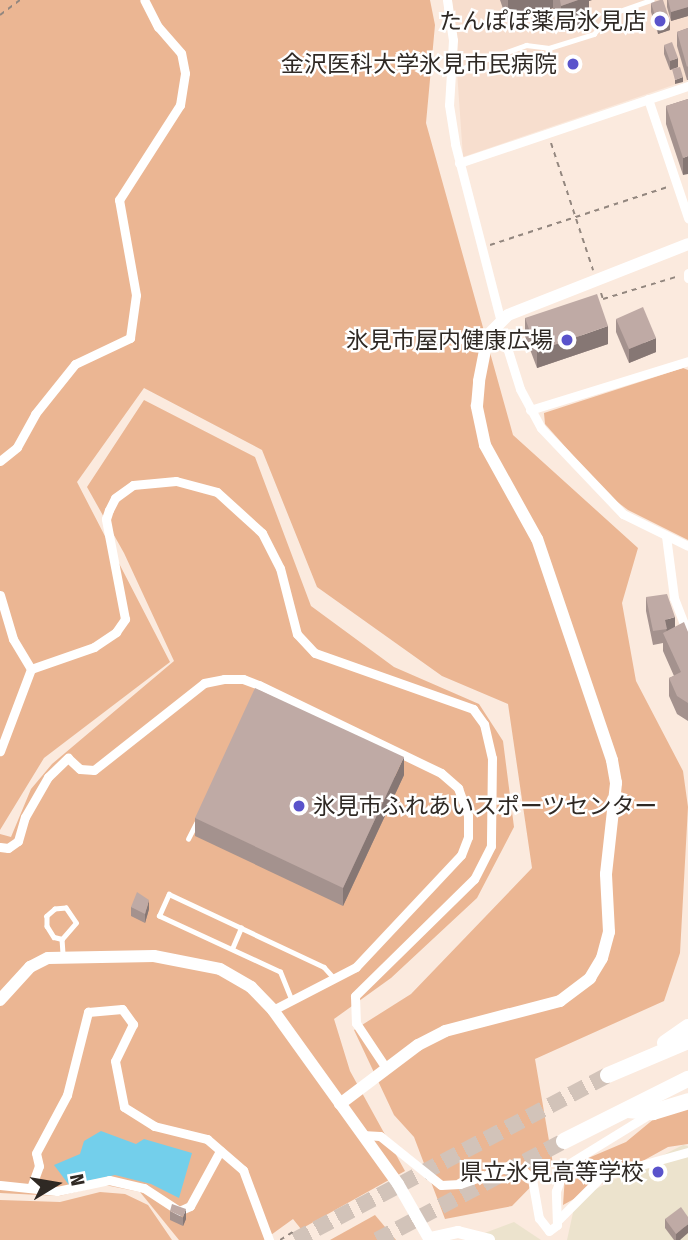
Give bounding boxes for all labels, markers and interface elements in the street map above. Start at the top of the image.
place label: たんぽぽ薬局氷見店 [439,7,646,35]
marker: たんぽぽ薬局氷見店 [652,13,668,29]
place label: 金沢医科大学氷見市民病院 [281,50,557,78]
marker: 金沢医科大学氷見市民病院 [563,54,583,74]
place label: 氷見市屋内健康広場 [346,326,553,354]
marker: 氷見市屋内健康広場 [559,332,575,348]
place label: 氷見市ふれあいスポーツセンター [313,792,658,820]
marker: 氷見市ふれあいスポーツセンター [291,798,307,814]
north arrow [21,1149,91,1219]
place label: 県立氷見高等学校 [460,1158,644,1186]
marker: 県立氷見高等学校 [650,1164,666,1180]
text: N [65,1172,89,1188]

